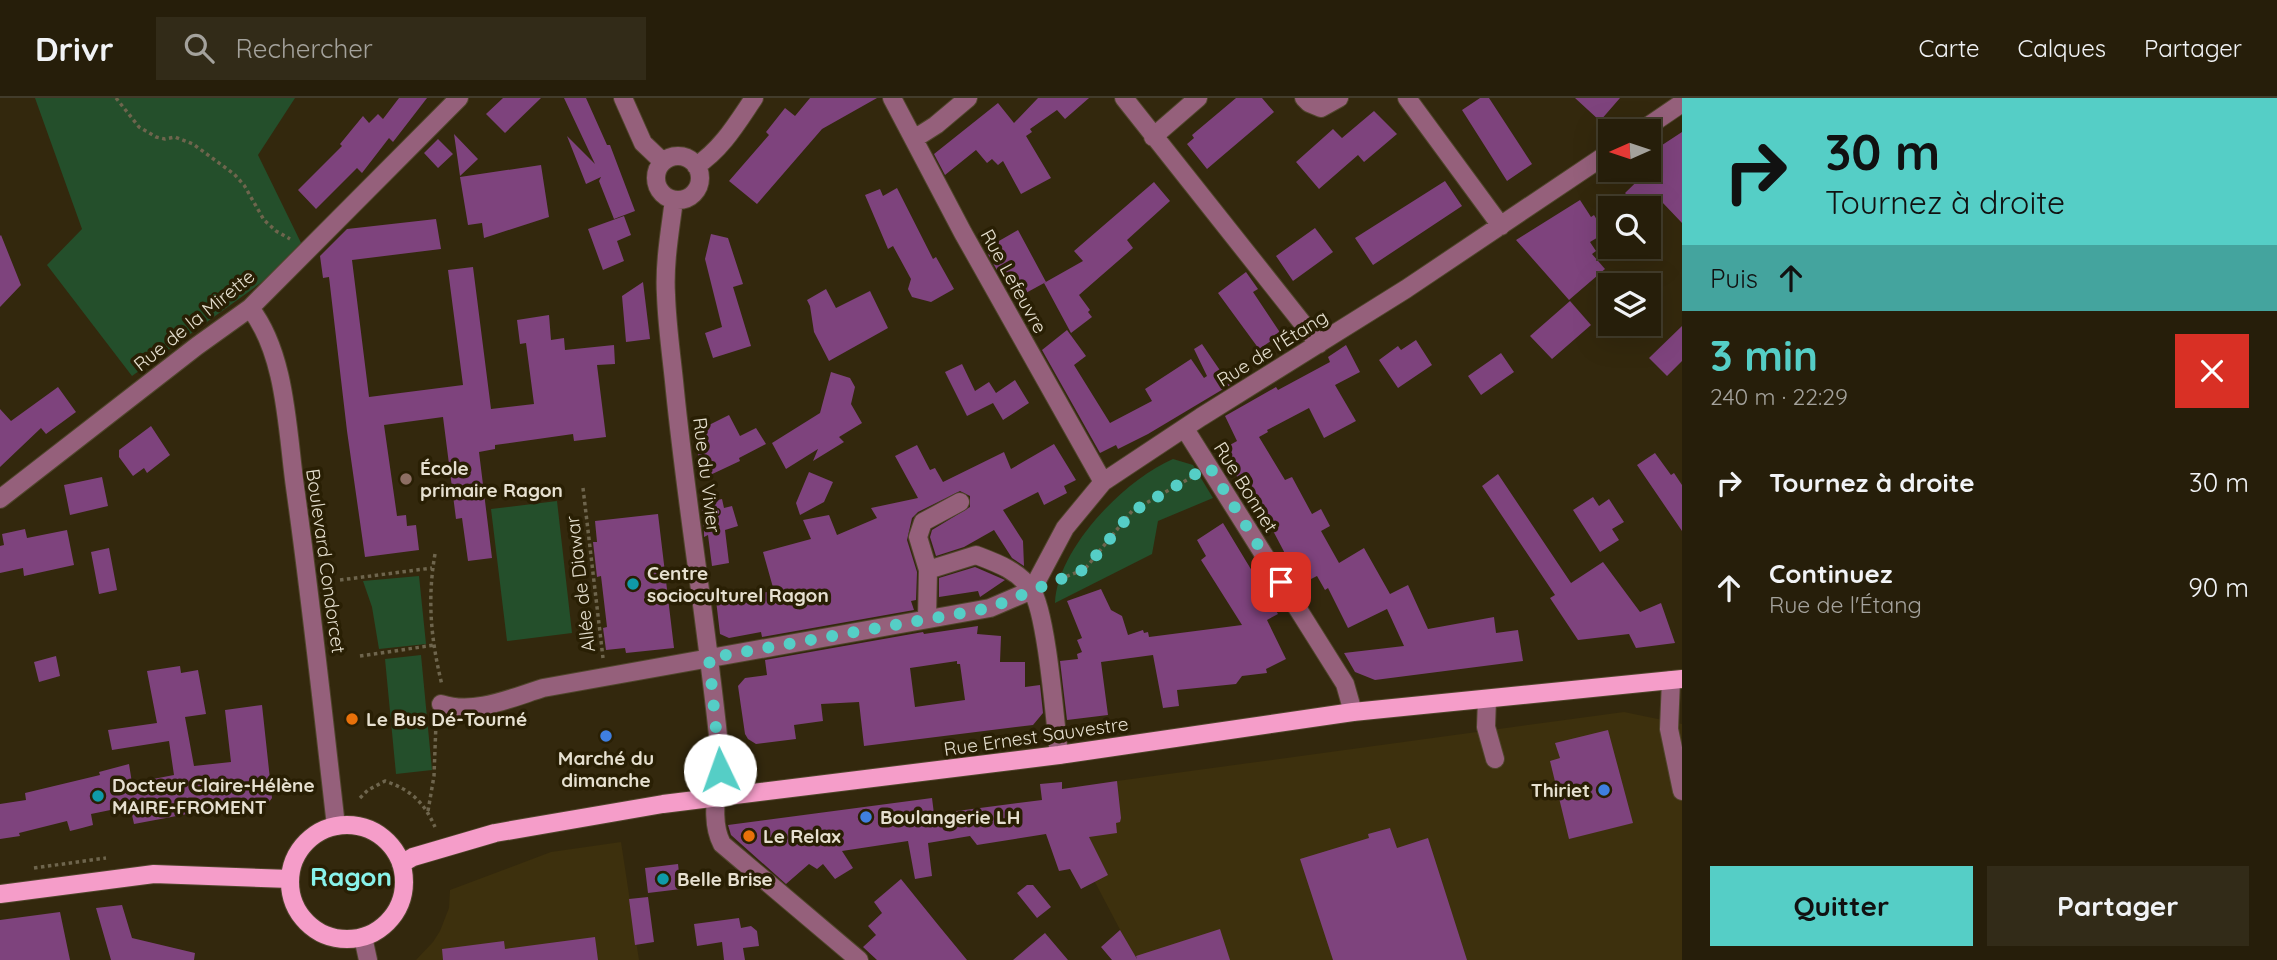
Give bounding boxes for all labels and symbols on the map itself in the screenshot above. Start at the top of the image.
north arrow [1598,119,1661,182]
street label: Rue Lefeuvre [976,225,1052,337]
street label: Rue de la Mirette [129,264,259,376]
street label: Rue de l'Étang [1212,304,1332,392]
street label: Rue du Vivier [688,416,726,535]
street label: Rue Bonnet [1209,437,1283,537]
place label: École primaire Ragon [420,456,563,502]
street label: Boulevard Condorcet [301,467,351,655]
marker: École primaire Ragon [398,471,414,487]
street label: Allée de Diawar [560,514,600,654]
pin [1251,552,1311,612]
place label: Centre socioculturel Ragon [647,561,829,607]
marker: Centre socioculturel Ragon [625,576,641,592]
place label: Le Bus Dé-Tourné [366,707,527,731]
marker: Le Bus Dé-Tourné [344,711,360,727]
street label: Rue Ernest Sauvestre [942,711,1130,761]
marker: Marché du dimanche [598,728,614,744]
position arrow [683,733,757,807]
place label: Marché du dimanche [558,746,654,792]
place label: Docteur Claire-Hélène MAIRE-FROMENT [112,773,315,819]
place label: Thiriet [1531,778,1590,802]
marker: Thiriet [1596,782,1612,798]
marker: Docteur Claire-Hélène MAIRE-FROMENT [90,788,106,804]
place label: Boulangerie LH [880,805,1020,829]
marker: Boulangerie LH [858,809,874,825]
place label: Le Relax [763,824,841,848]
marker: Le Relax [741,828,757,844]
district label: Ragon [310,860,392,893]
place label: Belle Brise [677,867,773,891]
marker: Belle Brise [655,871,671,887]

